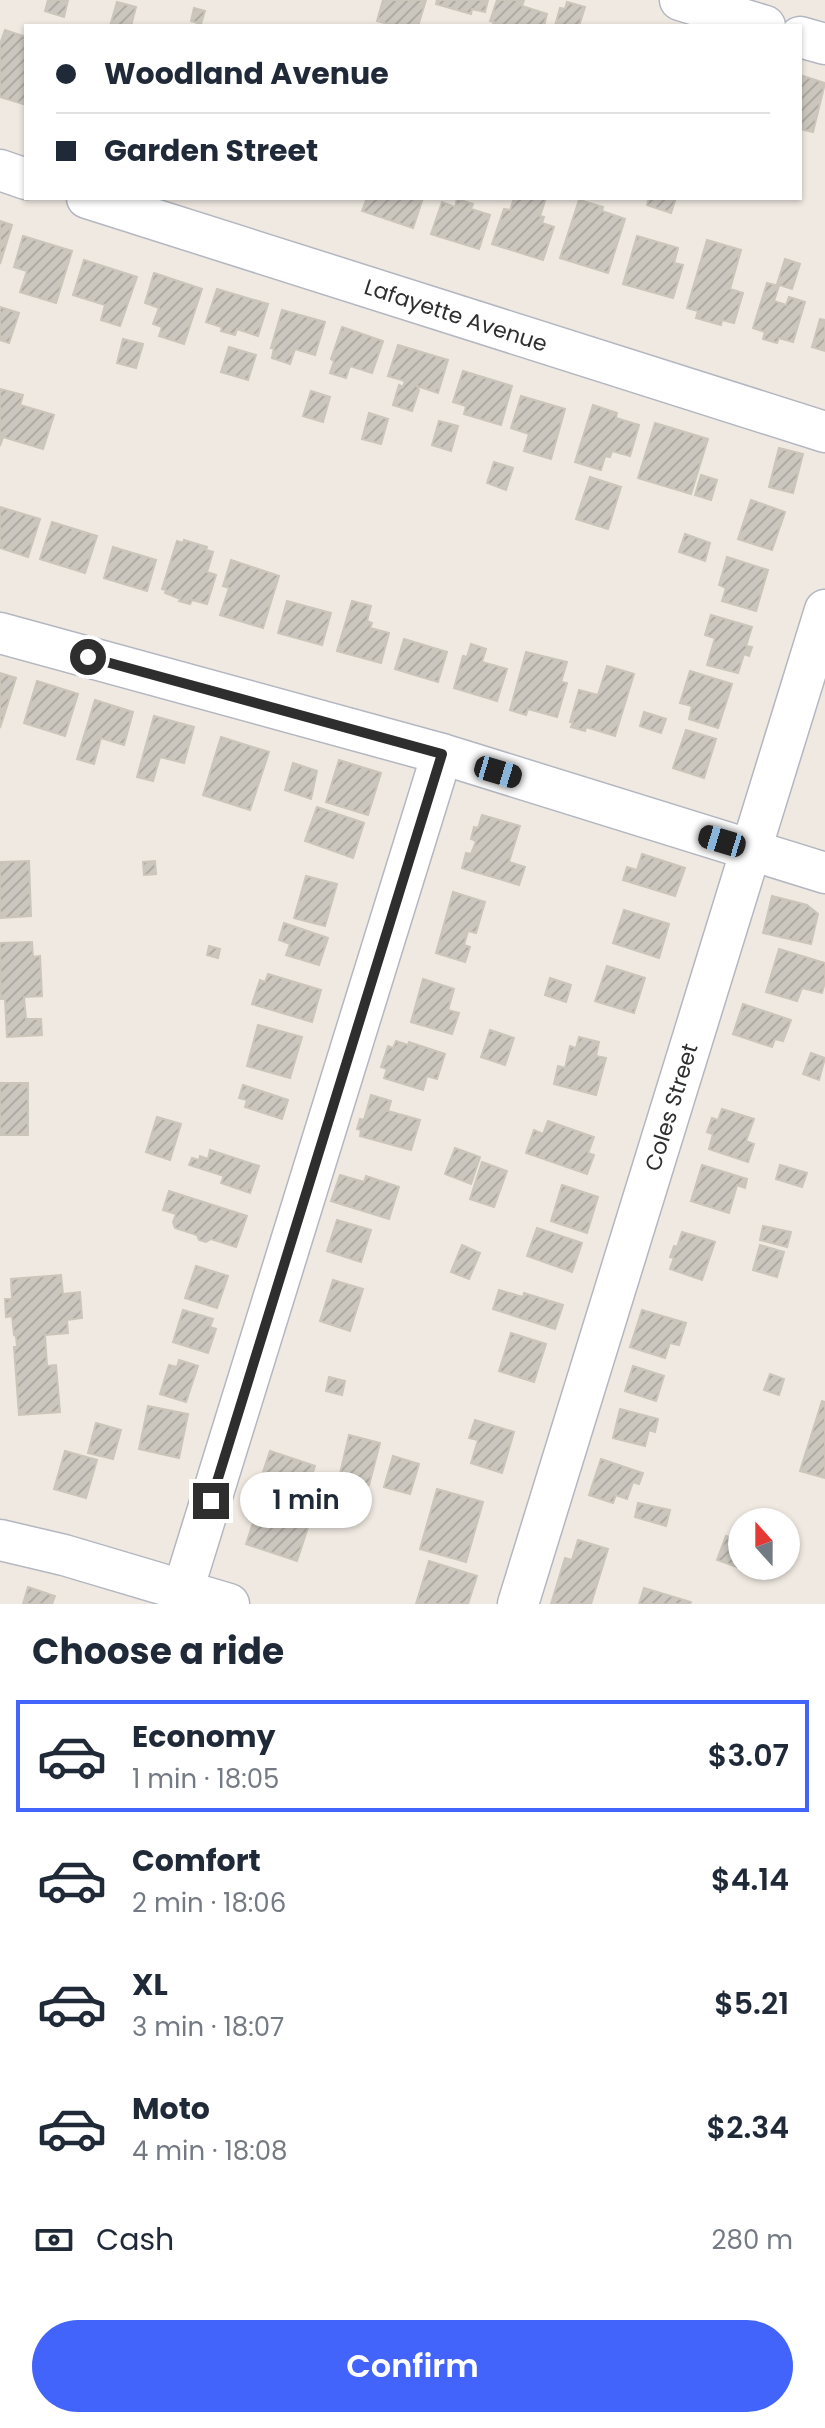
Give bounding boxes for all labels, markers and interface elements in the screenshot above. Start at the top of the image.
text: Woodland Avenue [104,52,389,95]
text: Garden Street [104,129,318,172]
street label: Lafayette Avenue [360,271,551,360]
route start [70,639,106,675]
car [472,754,524,790]
car [696,823,748,859]
street label: Coles Street [637,1040,706,1175]
callout: 1 min [239,1473,371,1529]
text: 1 min [272,1482,340,1518]
route end [193,1483,229,1519]
north arrow [728,1508,800,1580]
map controls [728,1508,800,1580]
text: Choose a ride [32,1626,284,1677]
text: Economy [132,1715,276,1758]
icon: car [36,1720,108,1792]
text: $3.07 [708,1734,789,1777]
text: 1 min · 18:05 [132,1761,279,1797]
text: Comfort [132,1839,261,1882]
icon: car [36,1844,108,1916]
text: $4.14 [711,1858,789,1901]
text: 2 min · 18:06 [132,1885,286,1921]
text: XL [132,1963,168,2006]
icon: car [36,1968,108,2040]
text: $5.21 [714,1982,789,2025]
text: 3 min · 18:07 [132,2009,284,2045]
text: Moto [132,2087,210,2130]
icon: car [36,2092,108,2164]
text: $2.34 [707,2106,789,2149]
text: 4 min · 18:08 [132,2133,288,2169]
icon: cash [32,2218,76,2262]
text: Cash [96,2218,174,2261]
text: 280 m [712,2222,793,2258]
button: Confirm [32,2320,793,2412]

